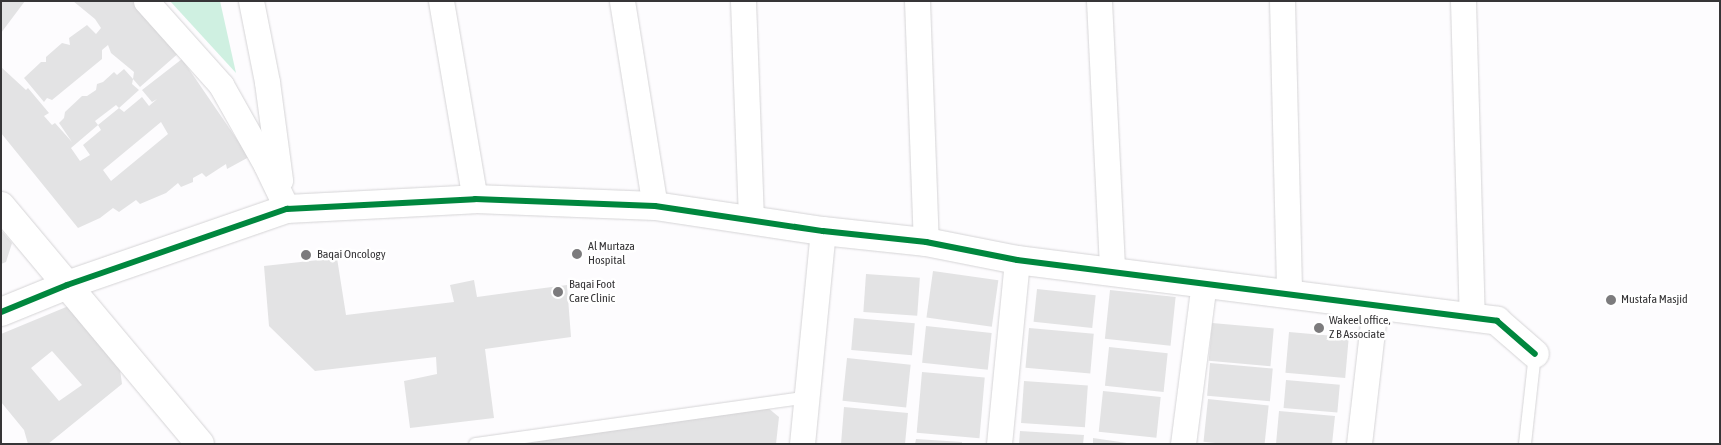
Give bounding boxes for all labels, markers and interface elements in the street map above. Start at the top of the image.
place label: Al Murtaza Hospital [588,240,635,268]
marker: Al Murtaza Hospital [570,247,584,261]
marker: Baqai Oncology [299,248,313,262]
place label: Baqai Oncology [317,248,386,262]
place label: Baqai Foot Care Clinic [569,278,615,306]
marker: Baqai Foot Care Clinic [551,285,565,299]
place label: Mustafa Masjid [1621,293,1688,307]
marker: Mustafa Masjid [1605,294,1617,306]
place label: Wakeel office, Z B Associate [1329,314,1391,342]
marker: Wakeel office, Z B Associate [1313,322,1325,334]

